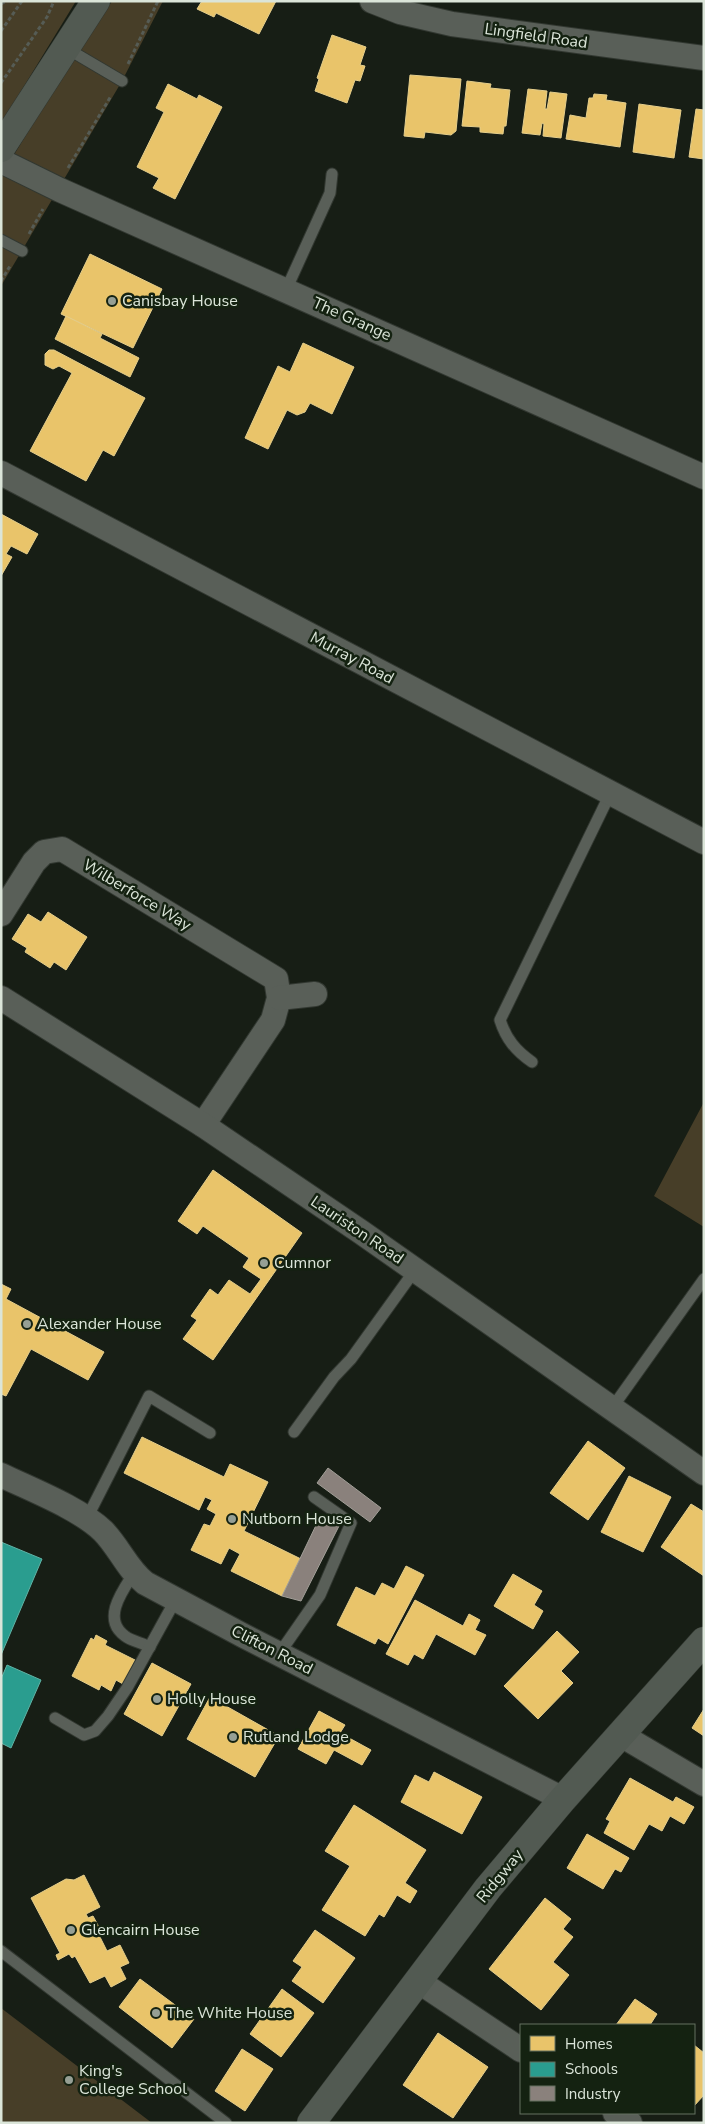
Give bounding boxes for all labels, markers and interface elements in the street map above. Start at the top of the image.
street label: Lingfield Road [483,18,589,54]
place label: Canisbay House [122,290,238,312]
street label: The Grange [309,292,395,346]
marker: Canisbay House [106,295,118,307]
street label: Murray Road [306,627,398,689]
street label: Wilberforce Way [79,854,196,936]
street label: Lauriston Road [306,1191,408,1269]
place label: Cumnor [274,1252,331,1274]
marker: Cumnor [258,1257,270,1269]
place label: Alexander House [37,1313,162,1335]
marker: Alexander House [21,1318,33,1330]
place label: Nutborn House [242,1508,352,1530]
marker: Nutborn House [226,1513,238,1525]
street label: Clifton Road [227,1620,317,1680]
place label: Holly House [167,1688,256,1710]
marker: Holly House [151,1693,163,1705]
place label: Rutland Lodge [243,1726,349,1748]
marker: Rutland Lodge [227,1731,239,1743]
street label: Ridgway [472,1844,529,1907]
place label: Glencairn House [81,1919,200,1941]
marker: Glencairn House [65,1924,77,1936]
place label: The White House [166,2002,292,2024]
marker: The White House [150,2007,162,2019]
legend [520,2024,695,2114]
text: Homes [565,2034,613,2054]
text: Schools [565,2059,618,2079]
place label: King's College School [79,2060,187,2100]
marker: King's College School [63,2074,75,2086]
text: Industry [565,2084,621,2104]

